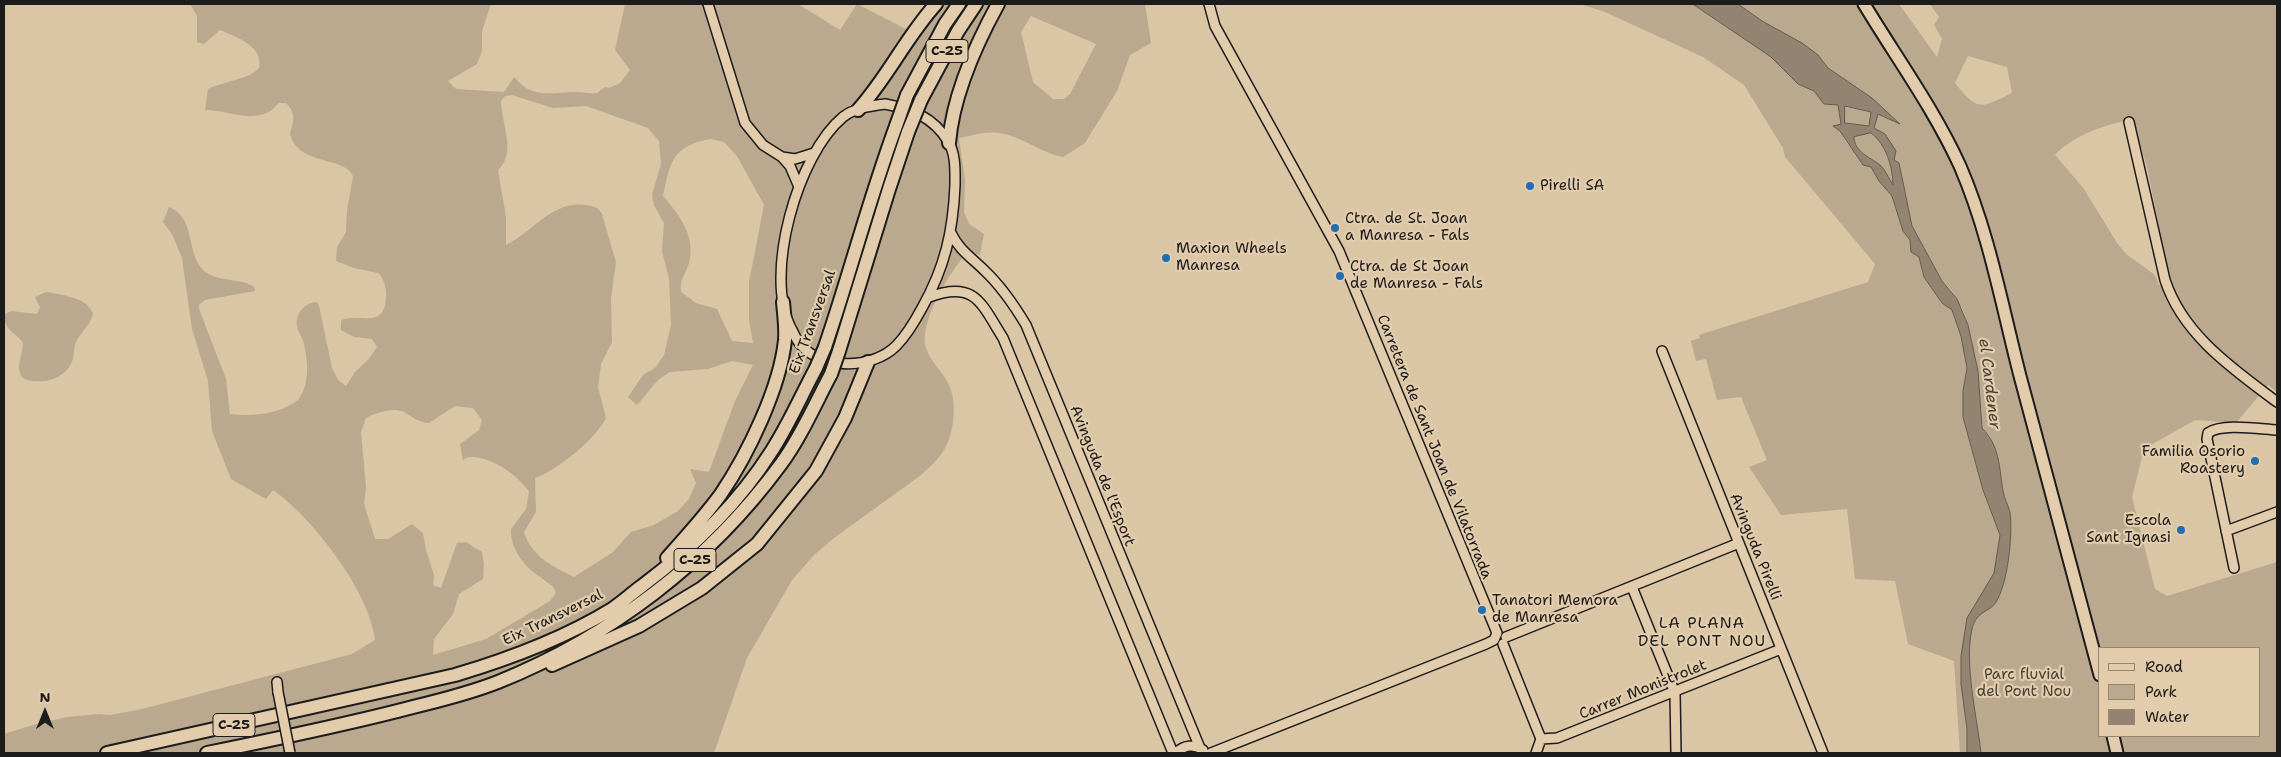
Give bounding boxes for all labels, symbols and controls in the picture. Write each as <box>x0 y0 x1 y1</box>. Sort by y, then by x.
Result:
road number: C-25 <box>926 40 968 62</box>
place label: Pirelli SA <box>1540 177 1604 195</box>
marker: Pirelli SA <box>1524 180 1536 192</box>
place label: Ctra. de St. Joan a Manresa - Fals <box>1345 210 1470 245</box>
marker: Ctra. de St. Joan a Manresa - Fals <box>1329 222 1341 234</box>
place label: Maxion Wheels Manresa <box>1176 240 1287 275</box>
marker: Maxion Wheels Manresa <box>1160 252 1172 264</box>
place label: Ctra. de St Joan de Manresa - Fals <box>1350 258 1483 293</box>
street label: Eix Transversal <box>786 268 840 376</box>
marker: Ctra. de St Joan de Manresa - Fals <box>1334 270 1346 282</box>
street label: Carretera de Sant Joan de Vilatorrada <box>1373 312 1495 582</box>
water label: el Cardener <box>1974 337 2004 431</box>
street label: Avinguda de l'Esport <box>1065 403 1139 549</box>
place label: Familia Osorio Roastery <box>2142 443 2245 478</box>
marker: Familia Osorio Roastery <box>2249 455 2261 467</box>
street label: Avinguda Pirelli <box>1725 491 1785 603</box>
place label: Escola Sant Ignasi <box>2086 512 2171 547</box>
marker: Escola Sant Ignasi <box>2175 524 2187 536</box>
road number: C-25 <box>674 548 716 572</box>
street label: Eix Transversal <box>500 586 606 650</box>
place label: Tanatori Memora de Manresa <box>1492 592 1618 627</box>
marker: Tanatori Memora de Manresa <box>1476 604 1488 616</box>
district label: LA PLANA DEL PONT NOU <box>1636 614 1768 652</box>
legend <box>2098 647 2261 737</box>
street label: Carrer Monistrolet <box>1577 656 1709 724</box>
text: Road <box>2145 657 2183 677</box>
park label: Parc fluvial del Pont Nou <box>1977 666 2071 701</box>
text: Park <box>2145 682 2177 702</box>
north arrow <box>20 687 70 737</box>
text: N <box>39 688 51 706</box>
text: Water <box>2145 707 2189 727</box>
road number: C-25 <box>213 714 255 736</box>

